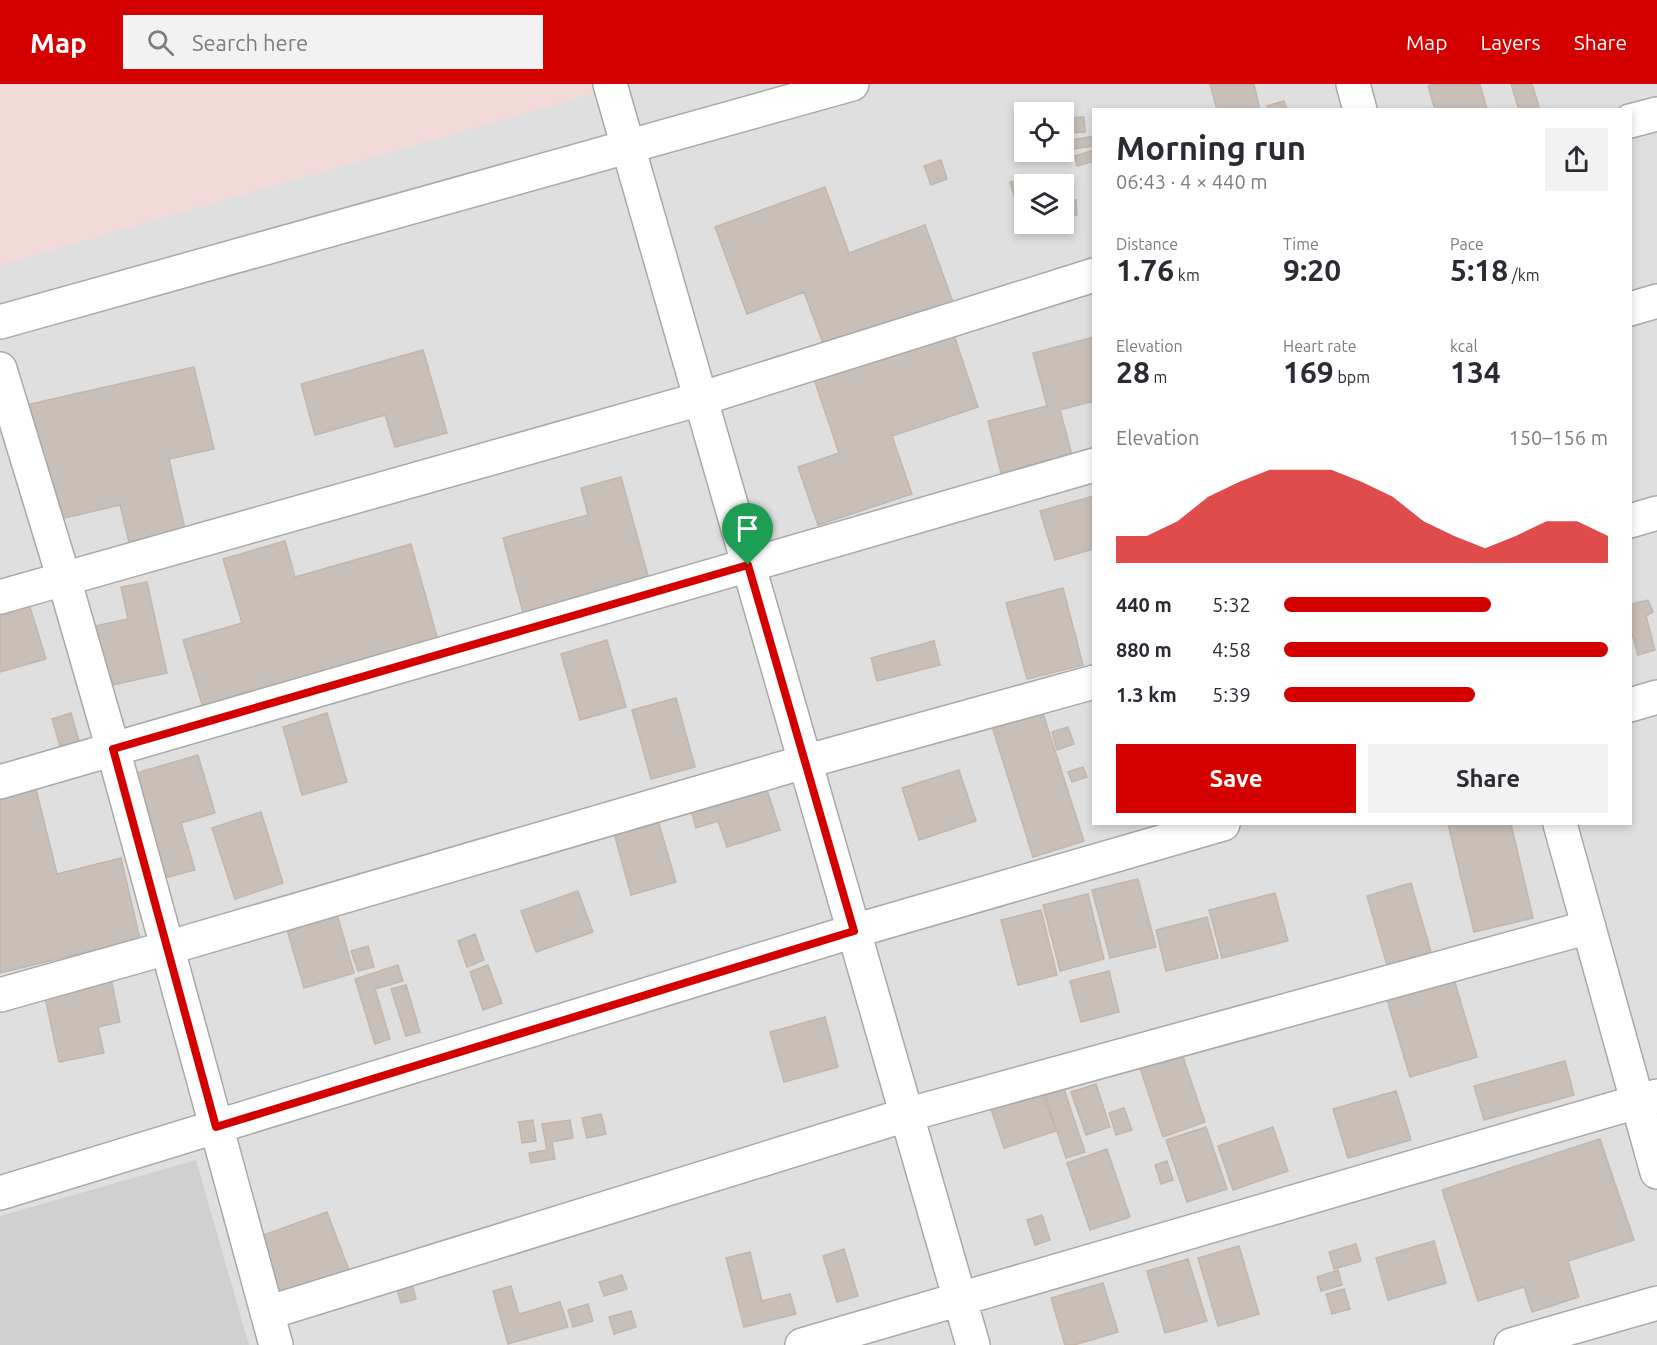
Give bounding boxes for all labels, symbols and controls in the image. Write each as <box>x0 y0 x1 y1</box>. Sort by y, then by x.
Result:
search box <box>123 15 543 69</box>
icon: search <box>144 26 177 59</box>
text: Map <box>30 27 87 58</box>
text: Search here <box>192 30 308 55</box>
text: Map <box>1406 30 1447 54</box>
text: Layers <box>1480 30 1541 54</box>
text: Share <box>1574 30 1627 54</box>
map controls <box>1014 102 1074 234</box>
button: locate <box>1014 102 1074 162</box>
button: share <box>1545 128 1608 191</box>
text: Morning run <box>1116 129 1306 166</box>
text: 06:43 · 4 × 440 m <box>1116 170 1268 193</box>
button: layers <box>1014 174 1074 234</box>
text: Distance <box>1116 235 1178 253</box>
text: Time <box>1283 235 1319 253</box>
text: Pace <box>1450 235 1484 253</box>
text: 1.76 <box>1116 253 1174 287</box>
text: 9:20 <box>1283 253 1341 287</box>
text: 5:18 <box>1450 253 1508 287</box>
text: km <box>1174 266 1200 284</box>
text: /km <box>1508 266 1540 284</box>
text: Elevation <box>1116 337 1183 355</box>
text: Heart rate <box>1283 337 1357 355</box>
text: kcal <box>1450 337 1478 355</box>
text: 28 <box>1116 355 1150 389</box>
text: 169 <box>1283 355 1334 389</box>
text: 134 <box>1450 355 1501 389</box>
text: m <box>1150 368 1167 386</box>
text: bpm <box>1334 368 1370 386</box>
text: Elevation <box>1116 426 1199 449</box>
text: 150–156 m <box>1509 426 1608 449</box>
pin <box>722 503 773 565</box>
icon: arrive <box>731 512 764 545</box>
text: 440 m <box>1116 593 1172 616</box>
text: 5:32 <box>1212 593 1251 616</box>
text: 880 m <box>1116 638 1172 661</box>
text: 4:58 <box>1212 638 1251 661</box>
text: 1.3 km <box>1116 683 1177 706</box>
text: 5:39 <box>1212 683 1251 706</box>
button: Save <box>1116 744 1356 813</box>
button: Share <box>1368 744 1608 813</box>

